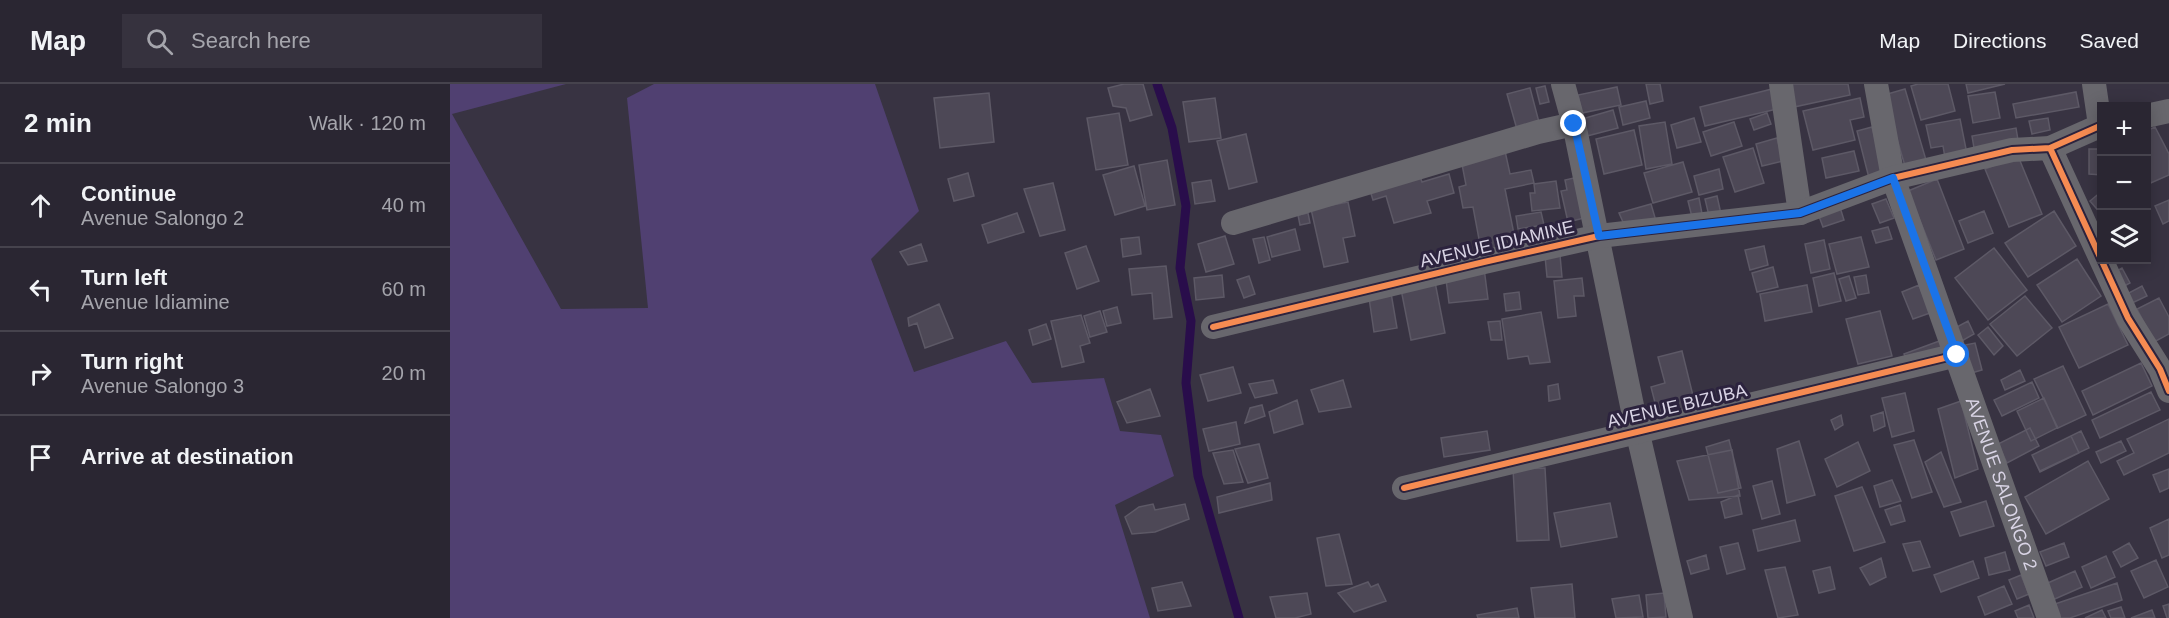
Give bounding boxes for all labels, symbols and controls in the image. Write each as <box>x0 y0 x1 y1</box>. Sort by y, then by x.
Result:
search box <box>122 14 542 68</box>
text: Map <box>30 25 86 56</box>
icon: search <box>143 25 176 58</box>
text: Search here <box>191 28 311 53</box>
text: Map <box>1879 29 1920 52</box>
text: Directions <box>1953 29 2046 52</box>
text: Saved <box>2079 29 2139 52</box>
map controls <box>2097 102 2151 264</box>
button: + <box>2097 102 2151 156</box>
text: 2 min <box>24 108 92 138</box>
route end <box>1560 110 1586 136</box>
text: Walk · 120 m <box>309 112 426 134</box>
button: − <box>2097 156 2151 210</box>
text: Continue <box>81 181 176 206</box>
icon: ahead <box>24 189 57 222</box>
text: 40 m <box>382 194 426 216</box>
text: Avenue Salongo 2 <box>81 207 244 229</box>
button: layers <box>2097 210 2151 264</box>
street label: AVENUE IDIAMINE <box>1418 217 1576 271</box>
text: Turn left <box>81 265 167 290</box>
icon: left <box>24 273 57 306</box>
text: 60 m <box>382 278 426 300</box>
text: Avenue Idiamine <box>81 291 230 313</box>
route start <box>1943 341 1969 367</box>
text: Turn right <box>81 349 183 374</box>
icon: right <box>24 357 57 390</box>
text: 20 m <box>382 362 426 384</box>
text: Avenue Salongo 3 <box>81 375 244 397</box>
street label: AVENUE BIZUBA <box>1605 380 1749 432</box>
street label: AVENUE SALONGO 2 <box>1962 395 2041 573</box>
icon: arrive <box>24 441 57 474</box>
text: Arrive at destination <box>81 444 294 469</box>

